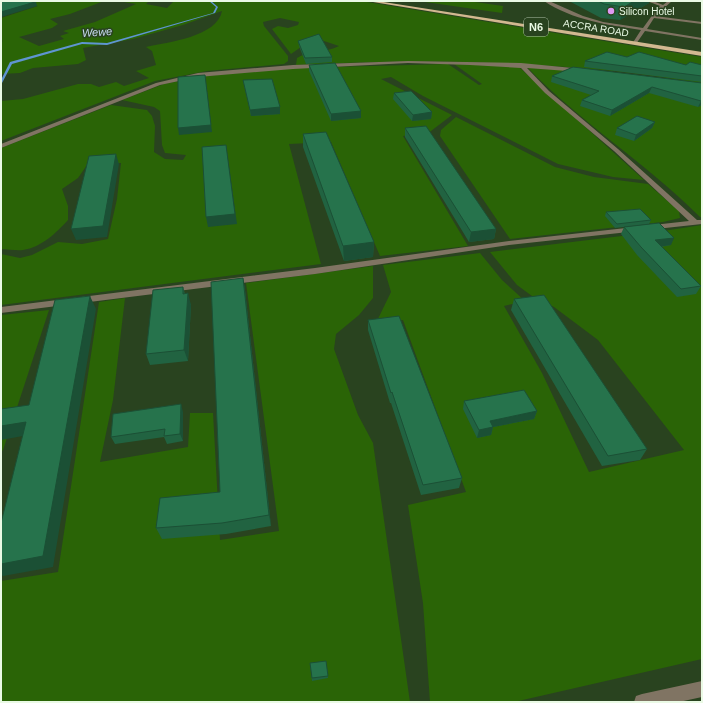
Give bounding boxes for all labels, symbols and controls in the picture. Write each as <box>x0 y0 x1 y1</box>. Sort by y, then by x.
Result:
marker: Silicon Hotel <box>606 6 616 16</box>
place label: Silicon Hotel <box>619 6 675 17</box>
street label: ACCRA ROAD <box>562 17 630 39</box>
road number: N6 <box>524 18 548 36</box>
water label: Wewe <box>81 25 113 39</box>

